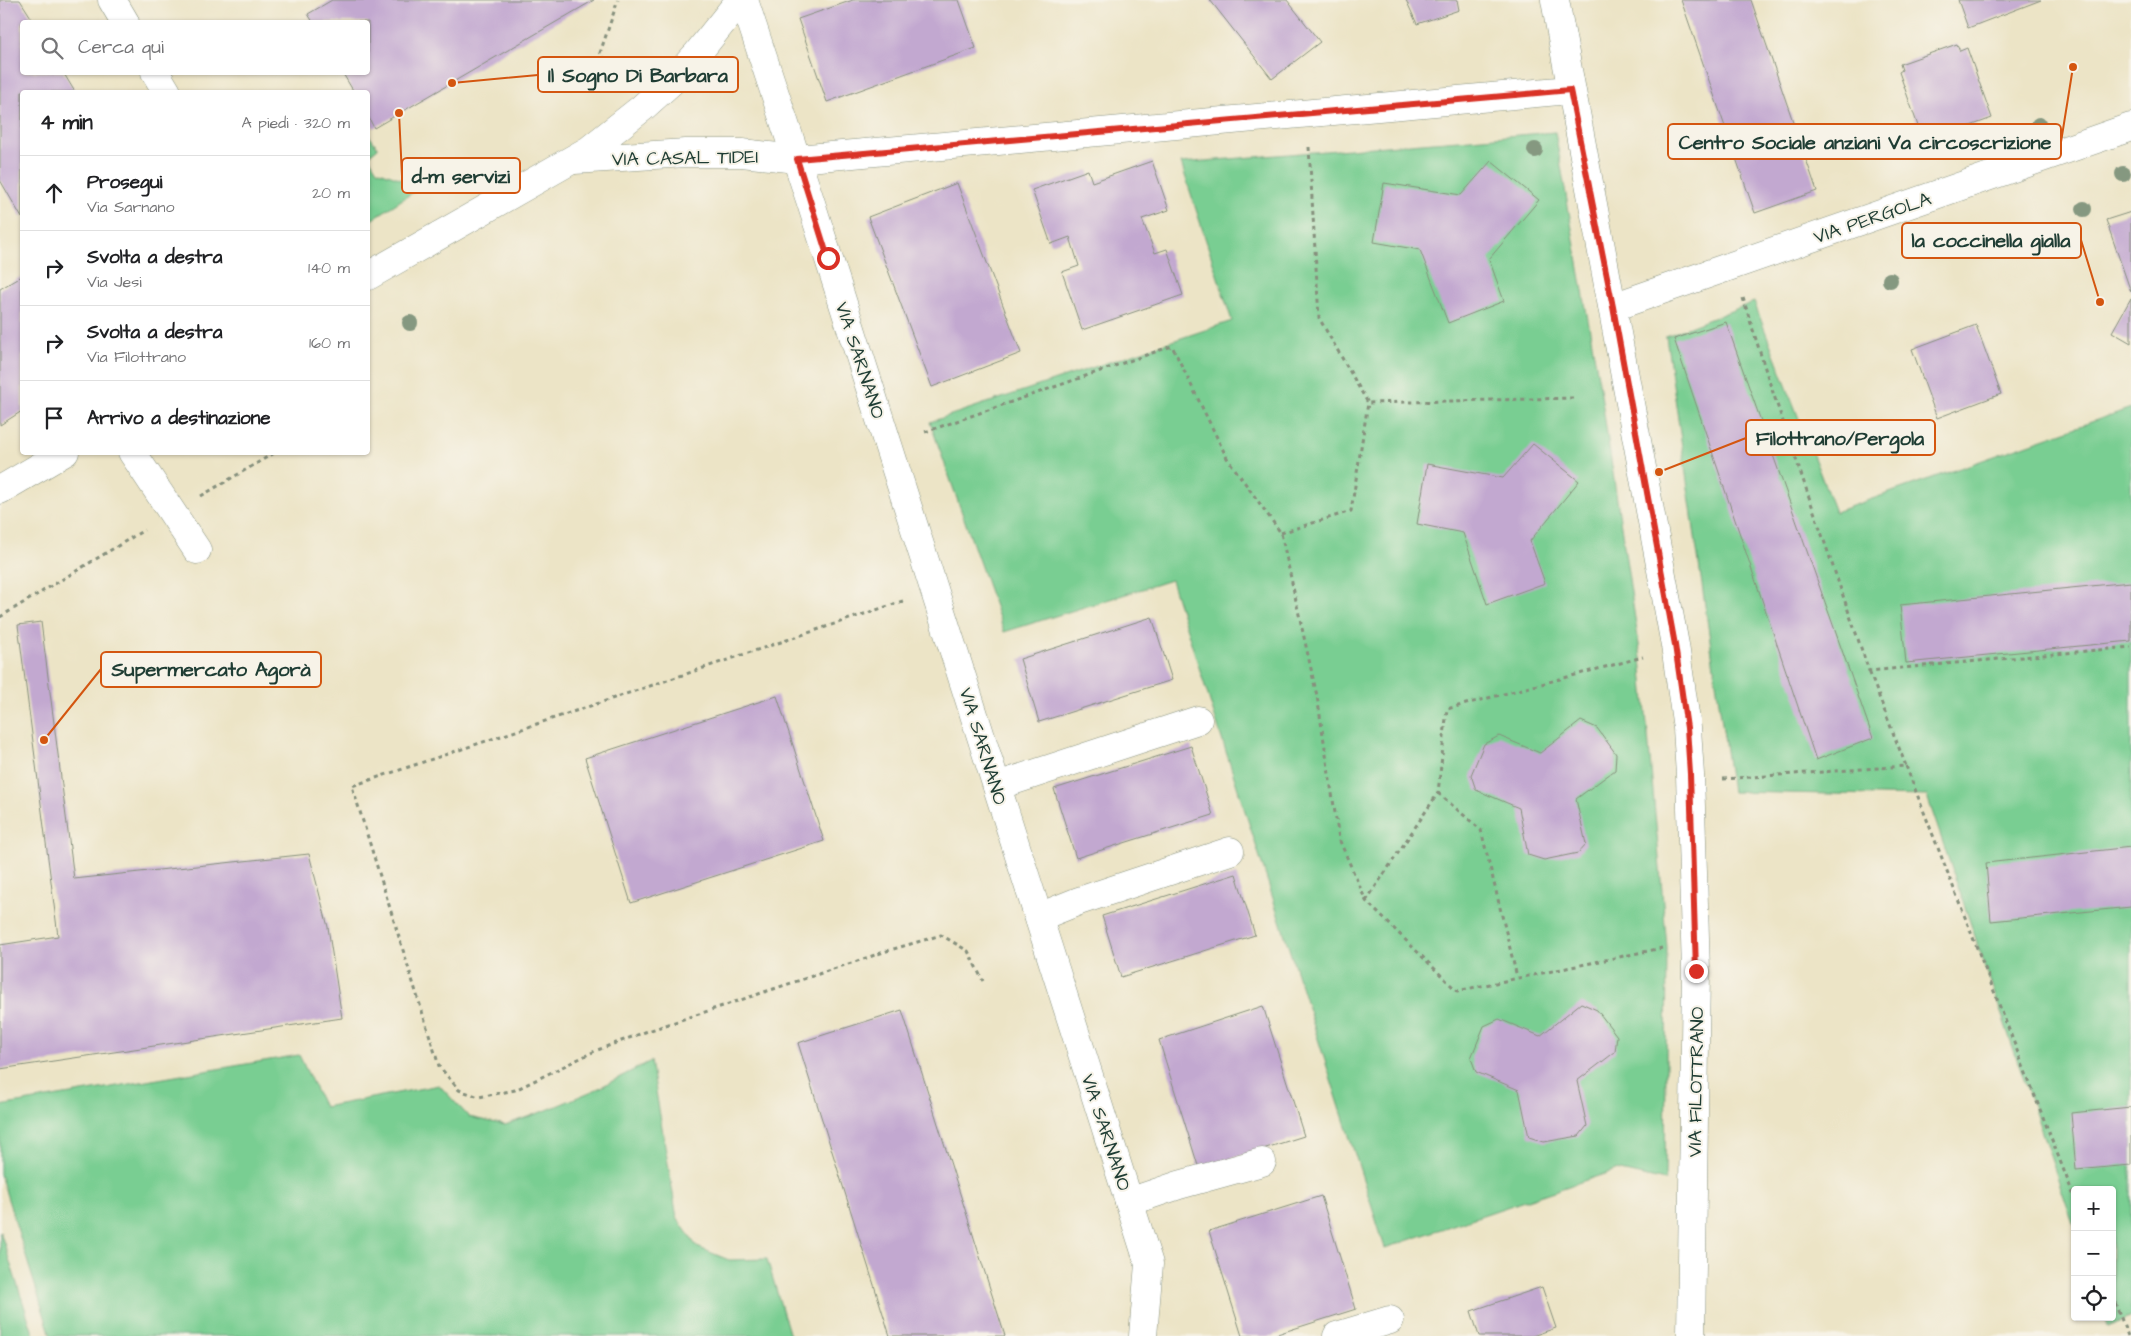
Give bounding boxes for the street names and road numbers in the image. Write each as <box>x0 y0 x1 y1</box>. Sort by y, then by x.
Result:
street label: VIA CASAL TIDEI <box>612 144 759 173</box>
street label: VIA PERGOLA <box>1810 186 1935 251</box>
street label: VIA SARNANO <box>828 299 891 423</box>
street label: VIA SARNANO <box>952 685 1013 809</box>
street label: VIA FILOTTRANO <box>1682 1006 1711 1158</box>
street label: VIA SARNANO <box>1074 1071 1137 1195</box>

